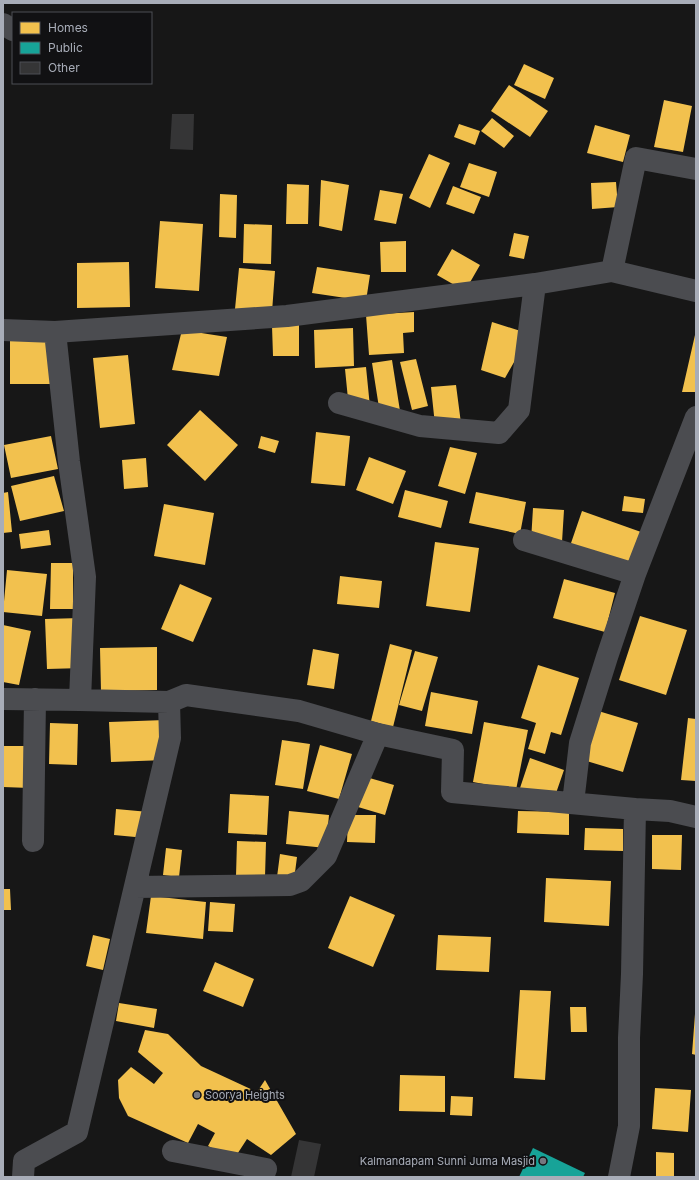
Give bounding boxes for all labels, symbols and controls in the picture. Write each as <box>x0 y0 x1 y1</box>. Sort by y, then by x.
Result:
legend <box>12 12 152 84</box>
text: Homes <box>48 20 88 35</box>
text: Public <box>48 40 83 55</box>
text: Other <box>48 60 80 75</box>
place label: Soorya Heights <box>205 1088 285 1102</box>
marker: Soorya Heights <box>192 1090 202 1100</box>
place label: Kalmandapam Sunni Juma Masjid <box>360 1154 535 1168</box>
marker: Kalmandapam Sunni Juma Masjid <box>538 1156 548 1166</box>

